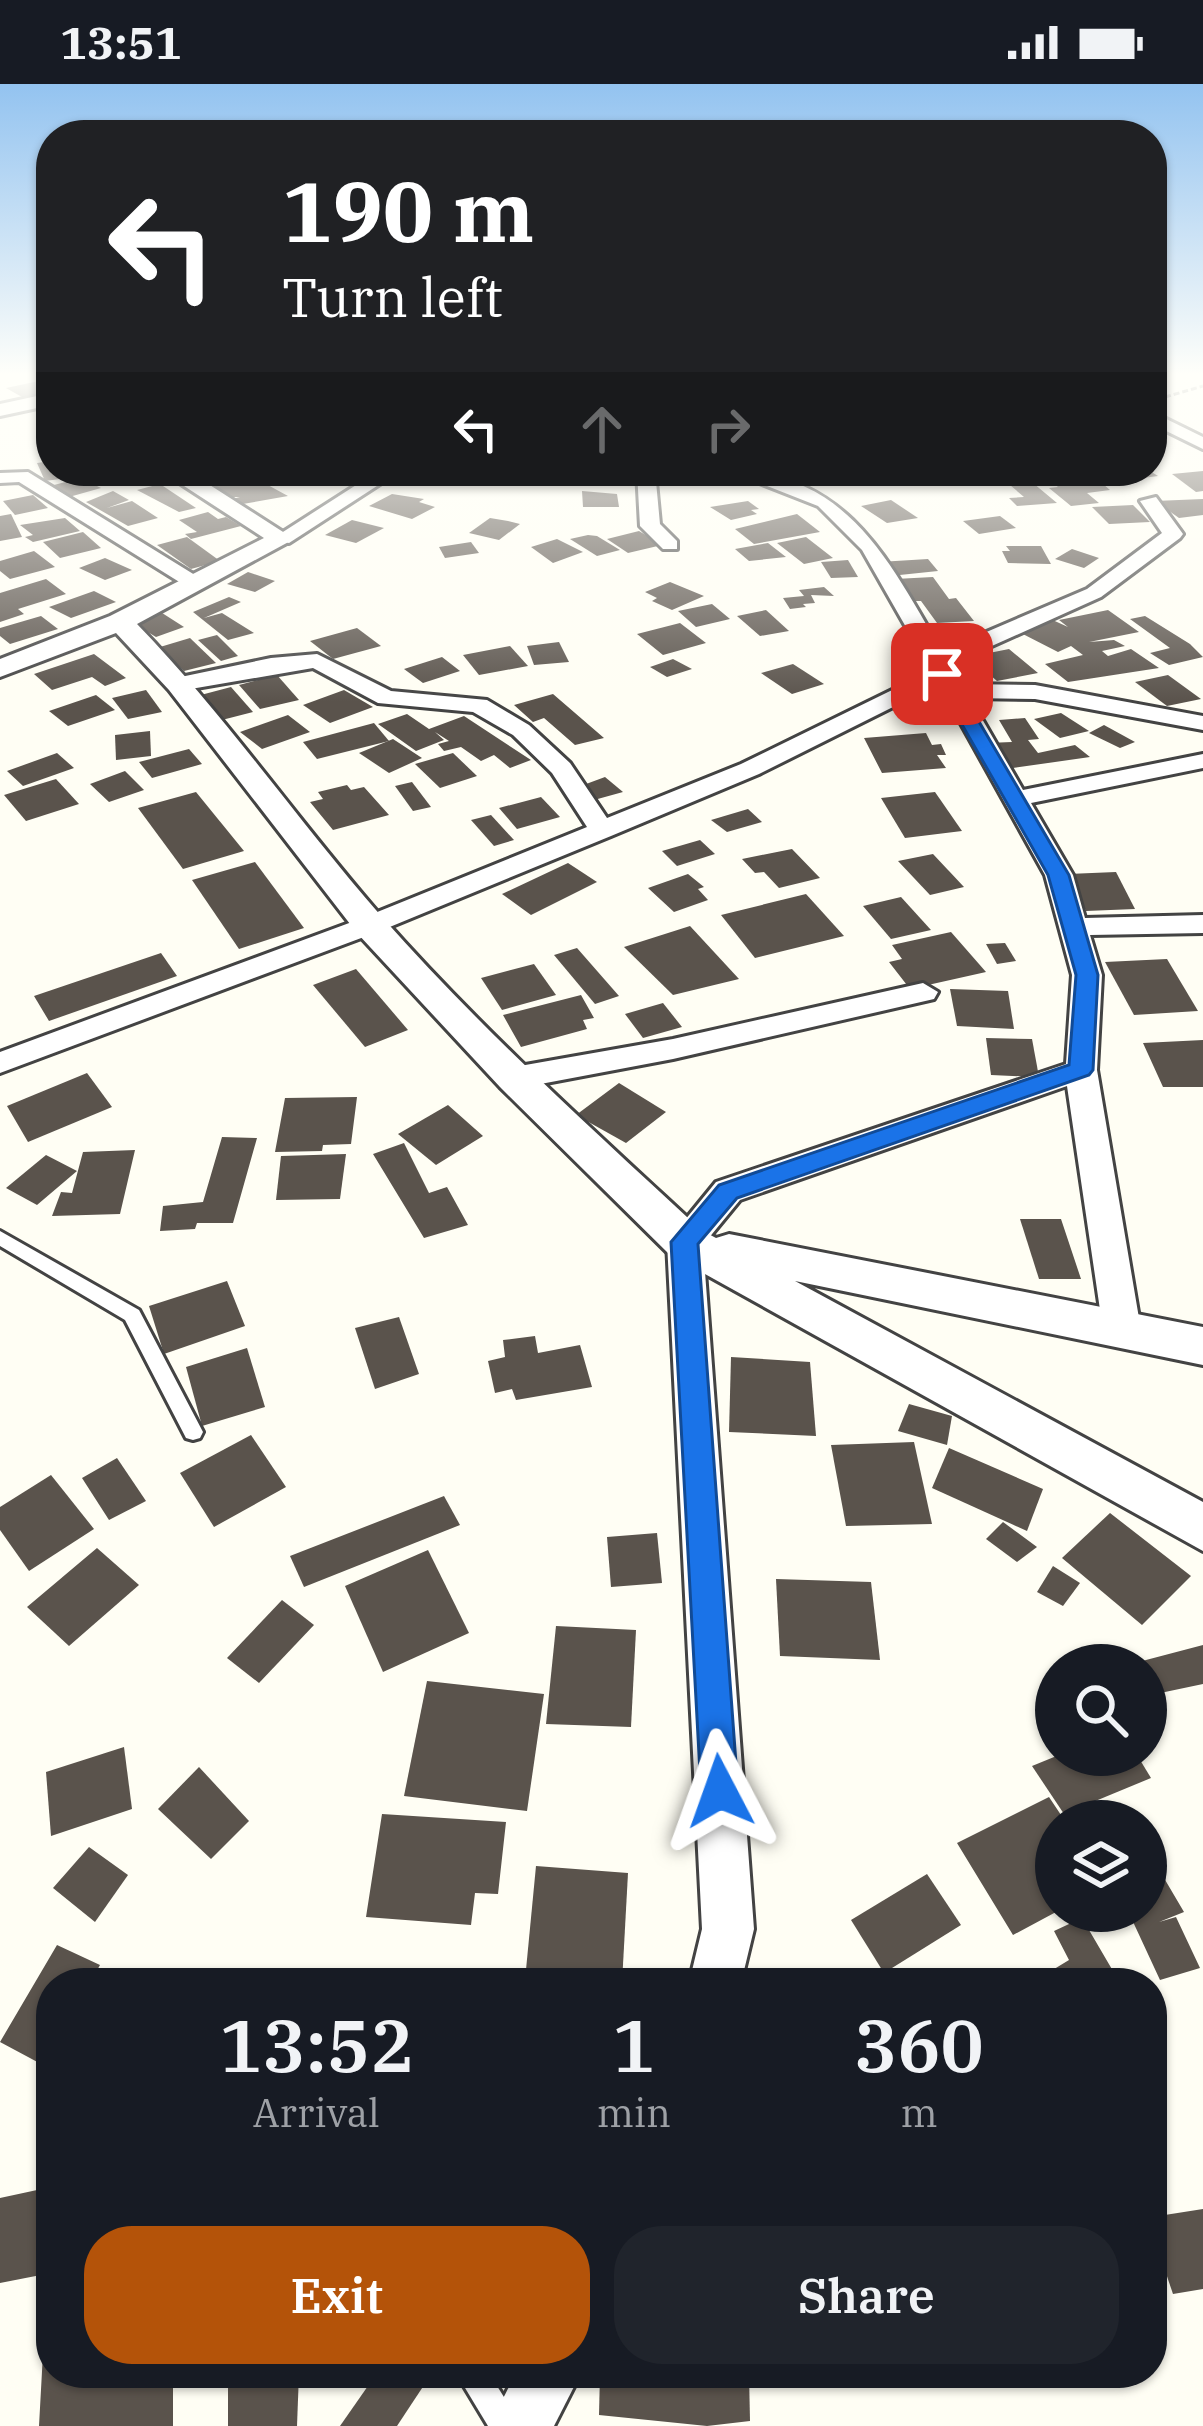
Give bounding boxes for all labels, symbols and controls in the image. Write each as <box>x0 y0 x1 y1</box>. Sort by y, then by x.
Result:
text: 13:51 <box>60 13 182 71</box>
text: 190 m <box>282 156 534 265</box>
icon: left <box>84 168 240 324</box>
text: Turn left <box>282 262 503 332</box>
icon: left <box>443 396 509 462</box>
icon: ahead <box>569 396 635 462</box>
icon: right <box>695 396 761 462</box>
pin <box>891 623 993 725</box>
icon: arrive <box>909 641 975 707</box>
map controls <box>1035 1644 1167 1932</box>
button: search <box>1035 1644 1167 1776</box>
position arrow <box>657 1728 783 1854</box>
button: layers <box>1035 1800 1167 1932</box>
text: 13:52 <box>219 1998 413 2092</box>
text: 1 <box>612 1998 655 2092</box>
text: 360 <box>854 1998 984 2092</box>
text: Arrival <box>253 2087 380 2138</box>
text: min <box>597 2087 671 2138</box>
text: m <box>900 2087 938 2138</box>
button: Exit <box>84 2226 590 2364</box>
button: Share <box>614 2226 1119 2364</box>

